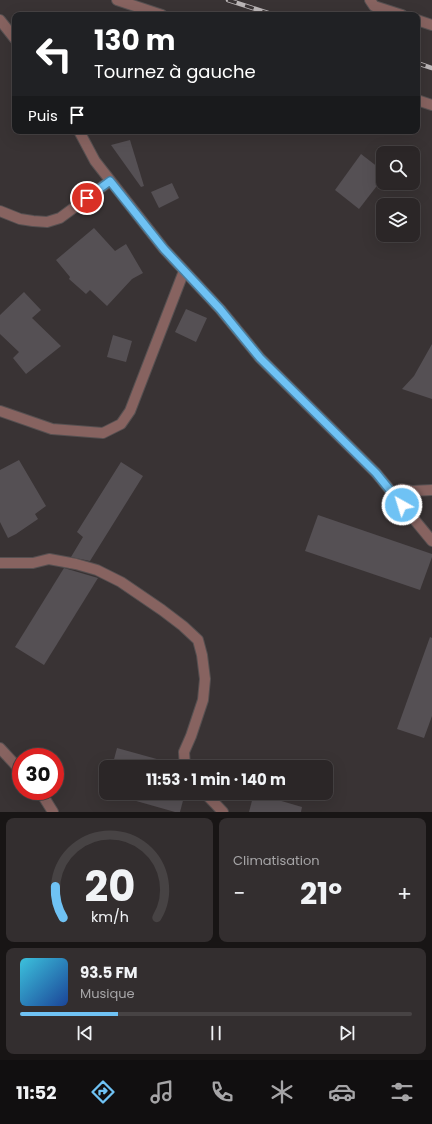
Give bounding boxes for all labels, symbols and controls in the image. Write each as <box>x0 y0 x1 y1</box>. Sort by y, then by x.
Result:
text: 130 m <box>94 21 175 60</box>
icon: left <box>28 28 80 80</box>
text: Tournez à gauche <box>94 59 256 84</box>
icon: arrive <box>66 104 88 126</box>
text: Puis <box>28 105 58 126</box>
map controls <box>376 146 420 242</box>
button: search <box>376 146 420 190</box>
pin <box>70 181 104 215</box>
icon: arrive <box>76 187 98 209</box>
button: layers <box>376 198 420 242</box>
position arrow <box>381 484 423 526</box>
speed limit sign: 30 <box>12 748 64 800</box>
text: 11:53 · 1 min · 140 m <box>146 769 286 790</box>
text: Climatisation <box>233 851 320 870</box>
text: 20 <box>84 857 135 916</box>
text: 21° <box>300 872 342 915</box>
text: − <box>233 878 245 909</box>
text: + <box>397 878 412 909</box>
text: km/h <box>90 907 129 927</box>
text: 93.5 FM <box>80 962 137 983</box>
text: Musique <box>80 984 135 1003</box>
icon: previous <box>74 1022 96 1044</box>
icon: pause <box>205 1022 227 1044</box>
icon: next <box>336 1022 358 1044</box>
icon: directions <box>89 1078 117 1106</box>
icon: music <box>148 1078 176 1106</box>
icon: phone <box>208 1078 236 1106</box>
icon: climate <box>268 1078 296 1106</box>
icon: car <box>328 1078 356 1106</box>
icon: filters <box>388 1078 416 1106</box>
text: 11:52 <box>16 1080 57 1105</box>

